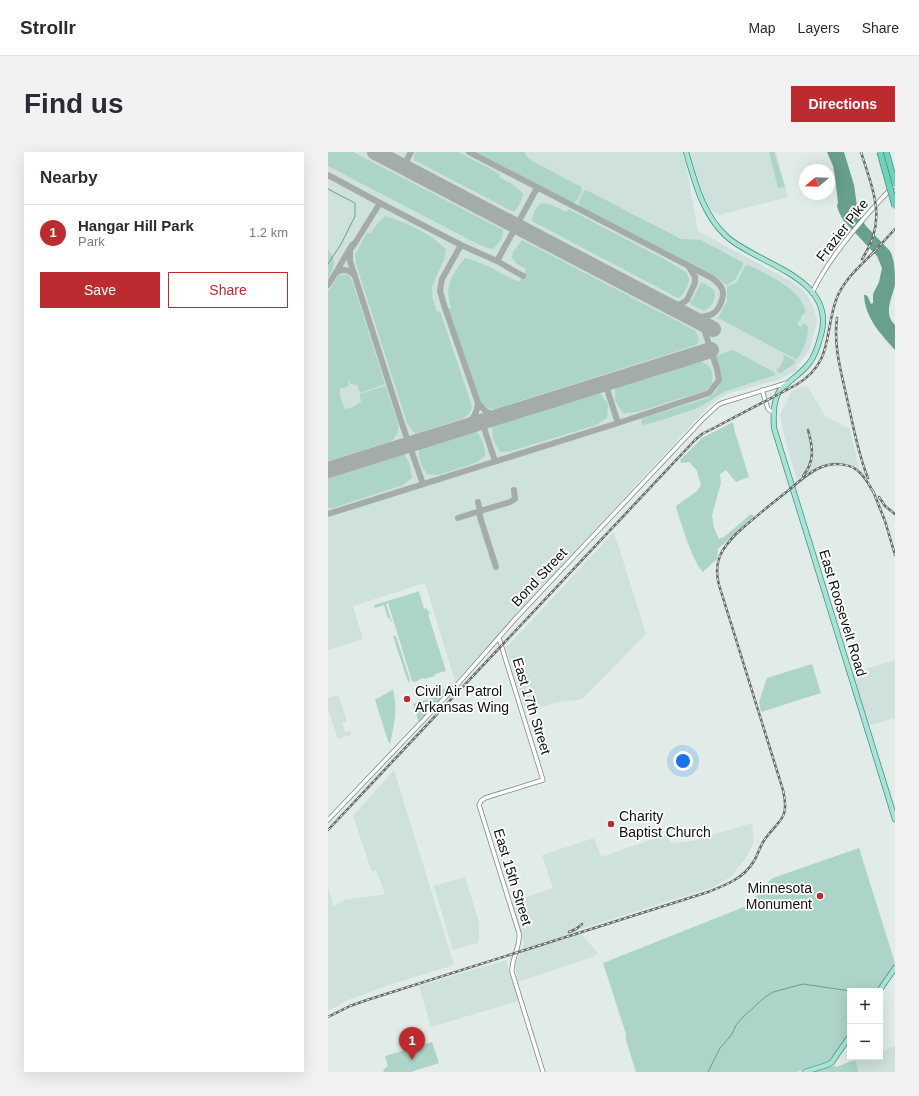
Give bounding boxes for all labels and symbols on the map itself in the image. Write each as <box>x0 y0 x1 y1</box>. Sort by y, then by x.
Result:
north arrow <box>799 164 835 200</box>
street label: Frazier Pike <box>813 195 871 264</box>
street label: Bond Street <box>508 544 570 609</box>
street label: East Roosevelt Road <box>816 548 870 678</box>
street label: East 17th Street <box>510 656 554 756</box>
place label: Civil Air Patrol Arkansas Wing <box>415 683 509 715</box>
marker: Civil Air Patrol Arkansas Wing <box>402 694 412 704</box>
your location <box>673 751 693 771</box>
place label: Charity Baptist Church <box>619 808 711 840</box>
marker: Charity Baptist Church <box>606 819 616 829</box>
street label: East 15th Street <box>491 827 535 927</box>
place label: Minnesota Monument <box>746 880 812 912</box>
marker: Minnesota Monument <box>815 891 825 901</box>
pin: 1 <box>399 1027 425 1060</box>

